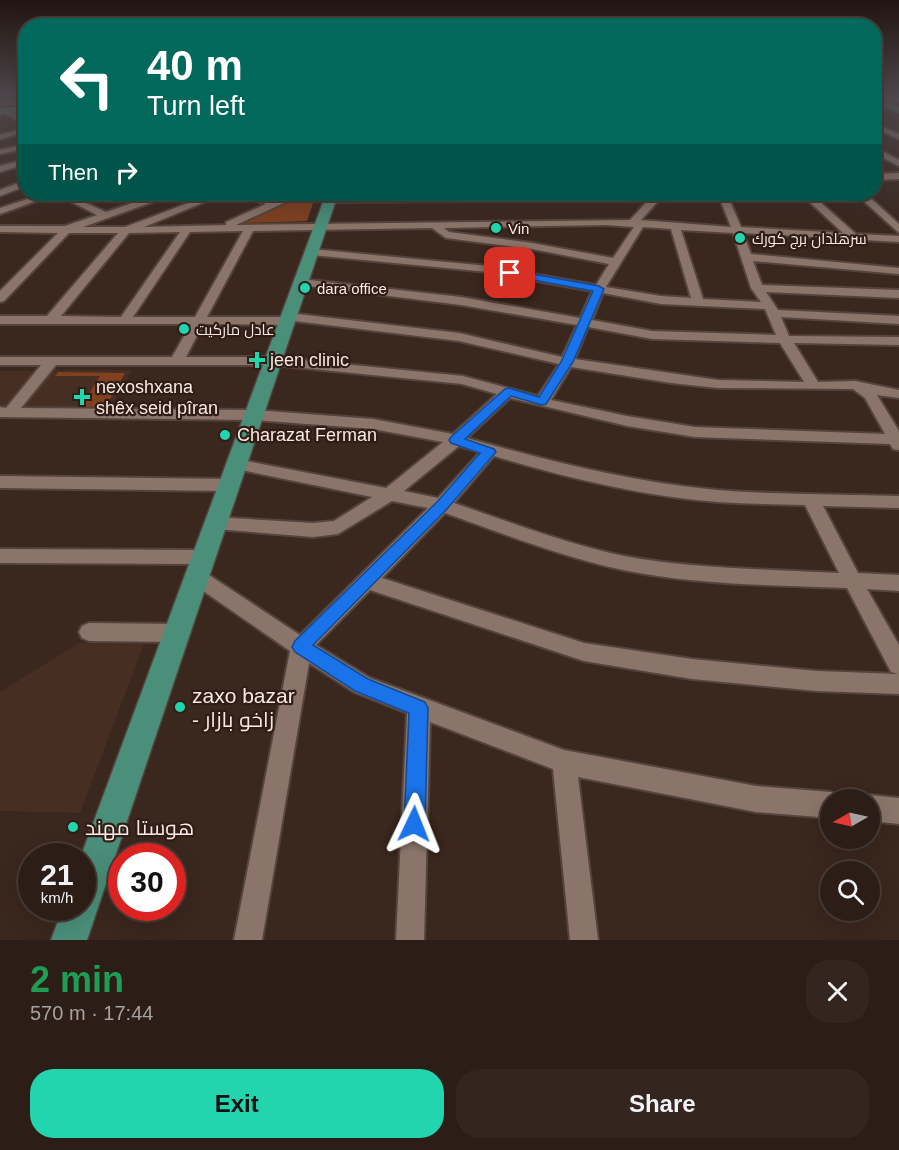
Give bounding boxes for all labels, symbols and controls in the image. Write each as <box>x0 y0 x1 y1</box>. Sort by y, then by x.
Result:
icon: left <box>48 42 126 120</box>
text: 40 m <box>147 42 243 89</box>
text: Turn left <box>147 91 245 121</box>
icon: right <box>110 156 143 189</box>
text: Then <box>48 160 98 185</box>
place label: Vin <box>508 220 529 237</box>
marker: Vin <box>489 221 503 235</box>
place label: سرهلدان برج كورك <box>752 230 867 250</box>
marker: سرهلدان برج كورك <box>733 231 747 245</box>
pin <box>484 247 535 298</box>
icon: arrive <box>493 256 526 289</box>
place label: dara office <box>317 280 387 297</box>
marker: dara office <box>298 281 312 295</box>
place label: عادل ماركيت <box>196 321 275 339</box>
marker: عادل ماركيت <box>177 322 191 336</box>
place label: jeen clinic <box>269 350 349 370</box>
marker: jeen clinic <box>248 351 266 369</box>
place label: nexoshxana shêx seid pîran <box>96 377 218 418</box>
marker: nexoshxana shêx seid pîran <box>73 388 91 406</box>
place label: Charazat Ferman <box>237 425 377 445</box>
marker: Charazat Ferman <box>218 428 232 442</box>
place label: zaxo bazar - زاخو بازار <box>192 684 295 732</box>
marker: zaxo bazar - زاخو بازار <box>173 700 187 714</box>
north arrow <box>820 789 880 849</box>
map controls <box>820 789 880 921</box>
position arrow <box>382 792 446 856</box>
place label: هوستا مهند <box>85 816 194 841</box>
marker: هوستا مهند <box>66 820 80 834</box>
speed limit sign: 30 <box>108 843 186 921</box>
text: 21 <box>40 858 74 891</box>
button: search <box>820 861 880 921</box>
text: km/h <box>41 889 73 906</box>
text: 2 min <box>30 959 124 1000</box>
button: close <box>806 960 869 1023</box>
text: 570 m · 17:44 <box>30 1002 153 1024</box>
button: Exit <box>30 1069 444 1138</box>
button: Share <box>456 1069 869 1138</box>

